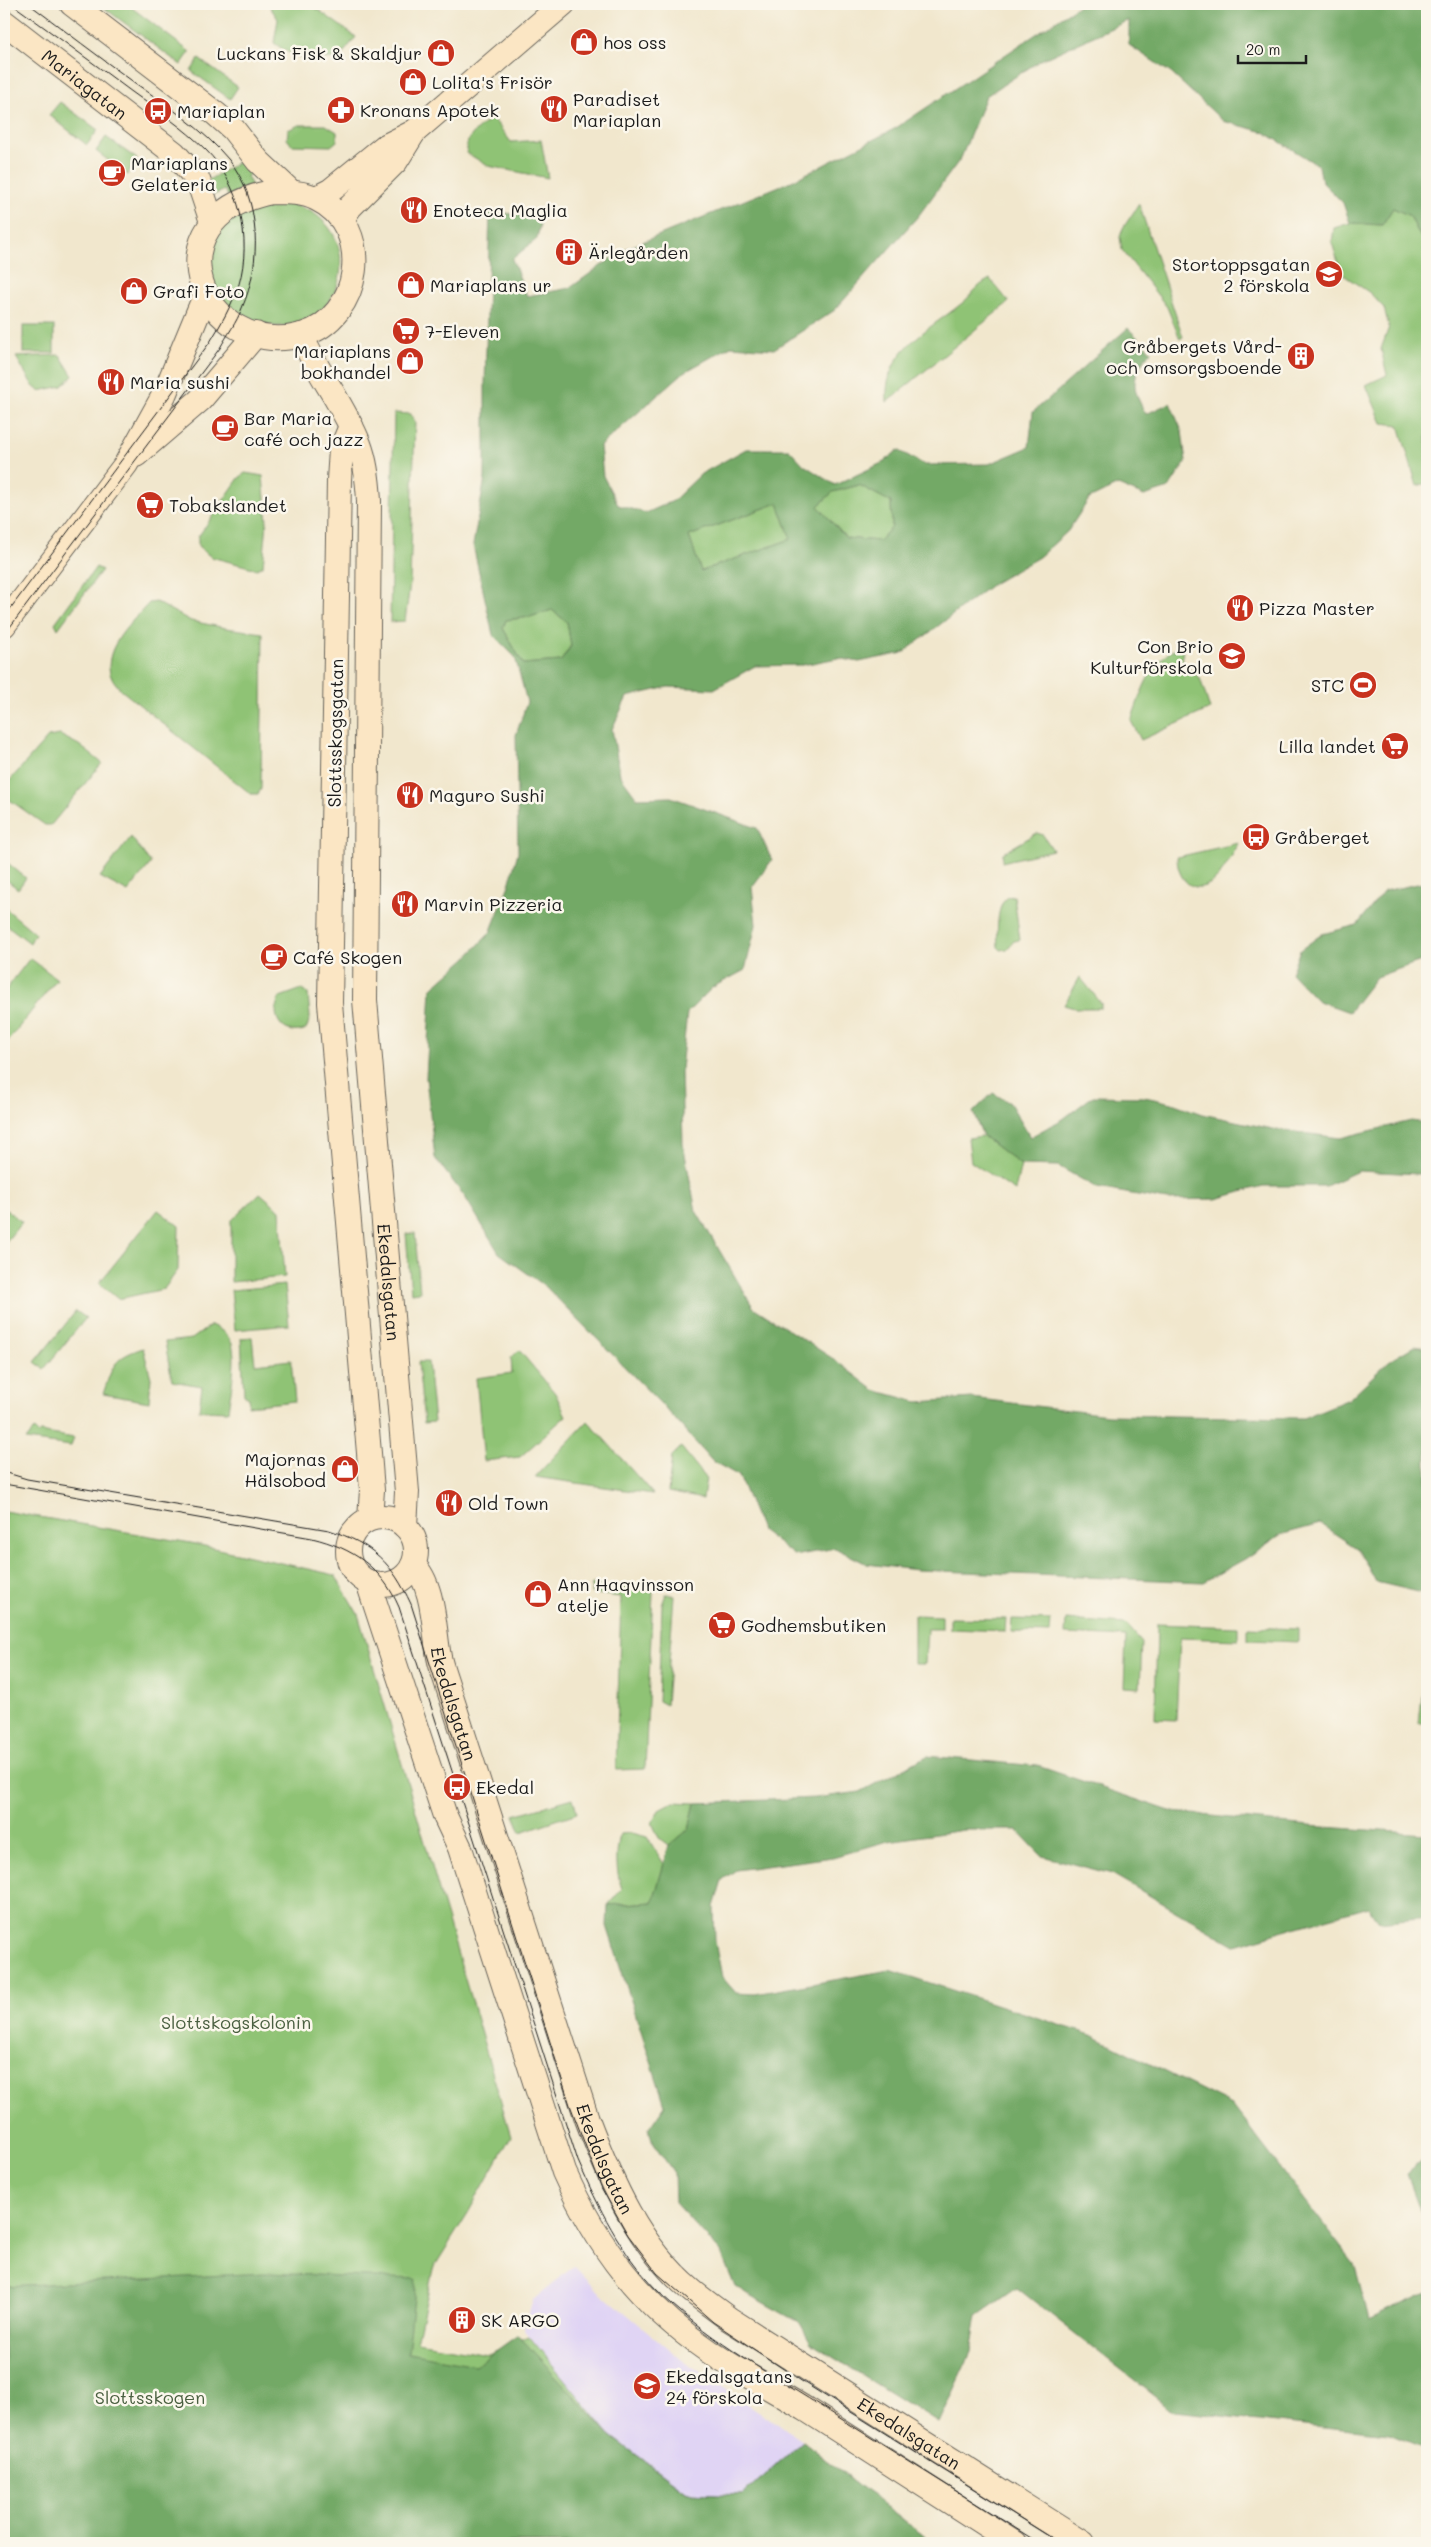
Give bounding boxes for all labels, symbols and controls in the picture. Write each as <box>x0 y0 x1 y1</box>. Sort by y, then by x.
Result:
shop icon: hos oss <box>569 27 599 57</box>
place label: hos oss <box>603 30 667 54</box>
scale bar <box>1238 32 1306 64</box>
shop icon: Luckans Fisk & Skaldjur <box>426 38 456 68</box>
text: 20 m <box>1246 39 1280 59</box>
place label: Luckans Fisk & Skaldjur <box>217 41 422 65</box>
street label: Mariagatan <box>37 44 133 125</box>
shop icon: Lolita's Frisör <box>398 67 428 97</box>
place label: Lolita's Frisör <box>432 70 553 94</box>
place label: Paradiset Mariaplan <box>573 87 661 132</box>
restaurant icon: Paradiset Mariaplan <box>539 94 569 124</box>
pharmacy icon: Kronans Apotek <box>326 95 356 125</box>
bus stop icon: Mariaplan <box>143 96 173 126</box>
place label: Kronans Apotek <box>360 98 499 122</box>
place label: Mariaplan <box>177 99 265 123</box>
place label: Mariaplans Gelateria <box>131 151 228 196</box>
cafe icon: Mariaplans Gelateria <box>97 158 127 188</box>
restaurant icon: Enoteca Maglia <box>399 195 429 225</box>
place label: Enoteca Maglia <box>433 198 568 222</box>
building icon: Ärlegården <box>554 237 584 267</box>
place label: Ärlegården <box>588 240 688 264</box>
place label: Stortoppsgatan 2 förskola <box>1172 252 1310 297</box>
school or university icon: Stortoppsgatan 2 förskola <box>1314 259 1344 289</box>
shop icon: Mariaplans ur <box>396 270 426 300</box>
place label: Mariaplans ur <box>430 273 552 297</box>
shop icon: Grafi Foto <box>119 276 149 306</box>
place label: Grafi Foto <box>153 279 245 303</box>
supermarket icon: 7-Eleven <box>391 316 421 346</box>
place label: 7-Eleven <box>425 319 499 343</box>
place label: Gråbergets Vård- och omsorgsboende <box>1106 334 1282 379</box>
place label: Mariaplans bokhandel <box>294 339 391 384</box>
building icon: Gråbergets Vård- och omsorgsboende <box>1286 341 1316 371</box>
shop icon: Mariaplans bokhandel <box>395 346 425 376</box>
restaurant icon: Maria sushi <box>96 367 126 397</box>
place label: Maria sushi <box>130 370 230 394</box>
place label: Bar Maria café och jazz <box>244 406 363 451</box>
cafe icon: Bar Maria café och jazz <box>210 413 240 443</box>
supermarket icon: Tobakslandet <box>135 490 165 520</box>
place label: Tobakslandet <box>169 493 287 517</box>
restaurant icon: Pizza Master <box>1225 593 1255 623</box>
place label: Pizza Master <box>1259 596 1375 620</box>
place label: Con Brio Kulturförskola <box>1090 634 1213 679</box>
school or university icon: Con Brio Kulturförskola <box>1217 641 1247 671</box>
street label: Slottsskogsgatan <box>322 658 348 808</box>
sports icon: STC <box>1348 670 1378 700</box>
place label: STC <box>1311 673 1344 697</box>
supermarket icon: Lilla landet <box>1380 731 1410 761</box>
place label: Lilla landet <box>1279 734 1376 758</box>
restaurant icon: Maguro Sushi <box>395 780 425 810</box>
place label: Maguro Sushi <box>429 783 545 807</box>
bus stop icon: Gråberget <box>1241 822 1271 852</box>
place label: Gråberget <box>1275 825 1370 849</box>
restaurant icon: Marvin Pizzeria <box>390 889 420 919</box>
place label: Marvin Pizzeria <box>424 892 563 916</box>
cafe icon: Café Skogen <box>259 942 289 972</box>
place label: Café Skogen <box>293 945 402 969</box>
street label: Ekedalsgatan <box>372 1223 406 1342</box>
place label: Majornas Hälsobod <box>244 1447 326 1492</box>
shop icon: Majornas Hälsobod <box>330 1454 360 1484</box>
restaurant icon: Old Town <box>434 1488 464 1518</box>
place label: Old Town <box>468 1491 549 1515</box>
place label: Ann Haqvinsson atelje <box>557 1572 694 1617</box>
shop icon: Ann Haqvinsson atelje <box>523 1579 553 1609</box>
supermarket icon: Godhemsbutiken <box>707 1610 737 1640</box>
place label: Godhemsbutiken <box>741 1613 886 1637</box>
street label: Ekedalsgatan <box>426 1645 483 1763</box>
bus stop icon: Ekedal <box>442 1772 472 1802</box>
place label: Ekedal <box>476 1775 534 1799</box>
park label: Slottskogskolonin <box>161 2010 311 2034</box>
street label: Ekedalsgatan <box>571 2101 639 2218</box>
building icon: SK ARGO <box>447 2305 477 2335</box>
place label: SK ARGO <box>481 2308 559 2332</box>
place label: Ekedalsgatans 24 förskola <box>666 2364 792 2409</box>
school or university icon: Ekedalsgatans 24 förskola <box>632 2371 662 2401</box>
park label: Slottsskogen <box>95 2385 205 2409</box>
street label: Ekedalsgatan <box>853 2391 965 2475</box>

